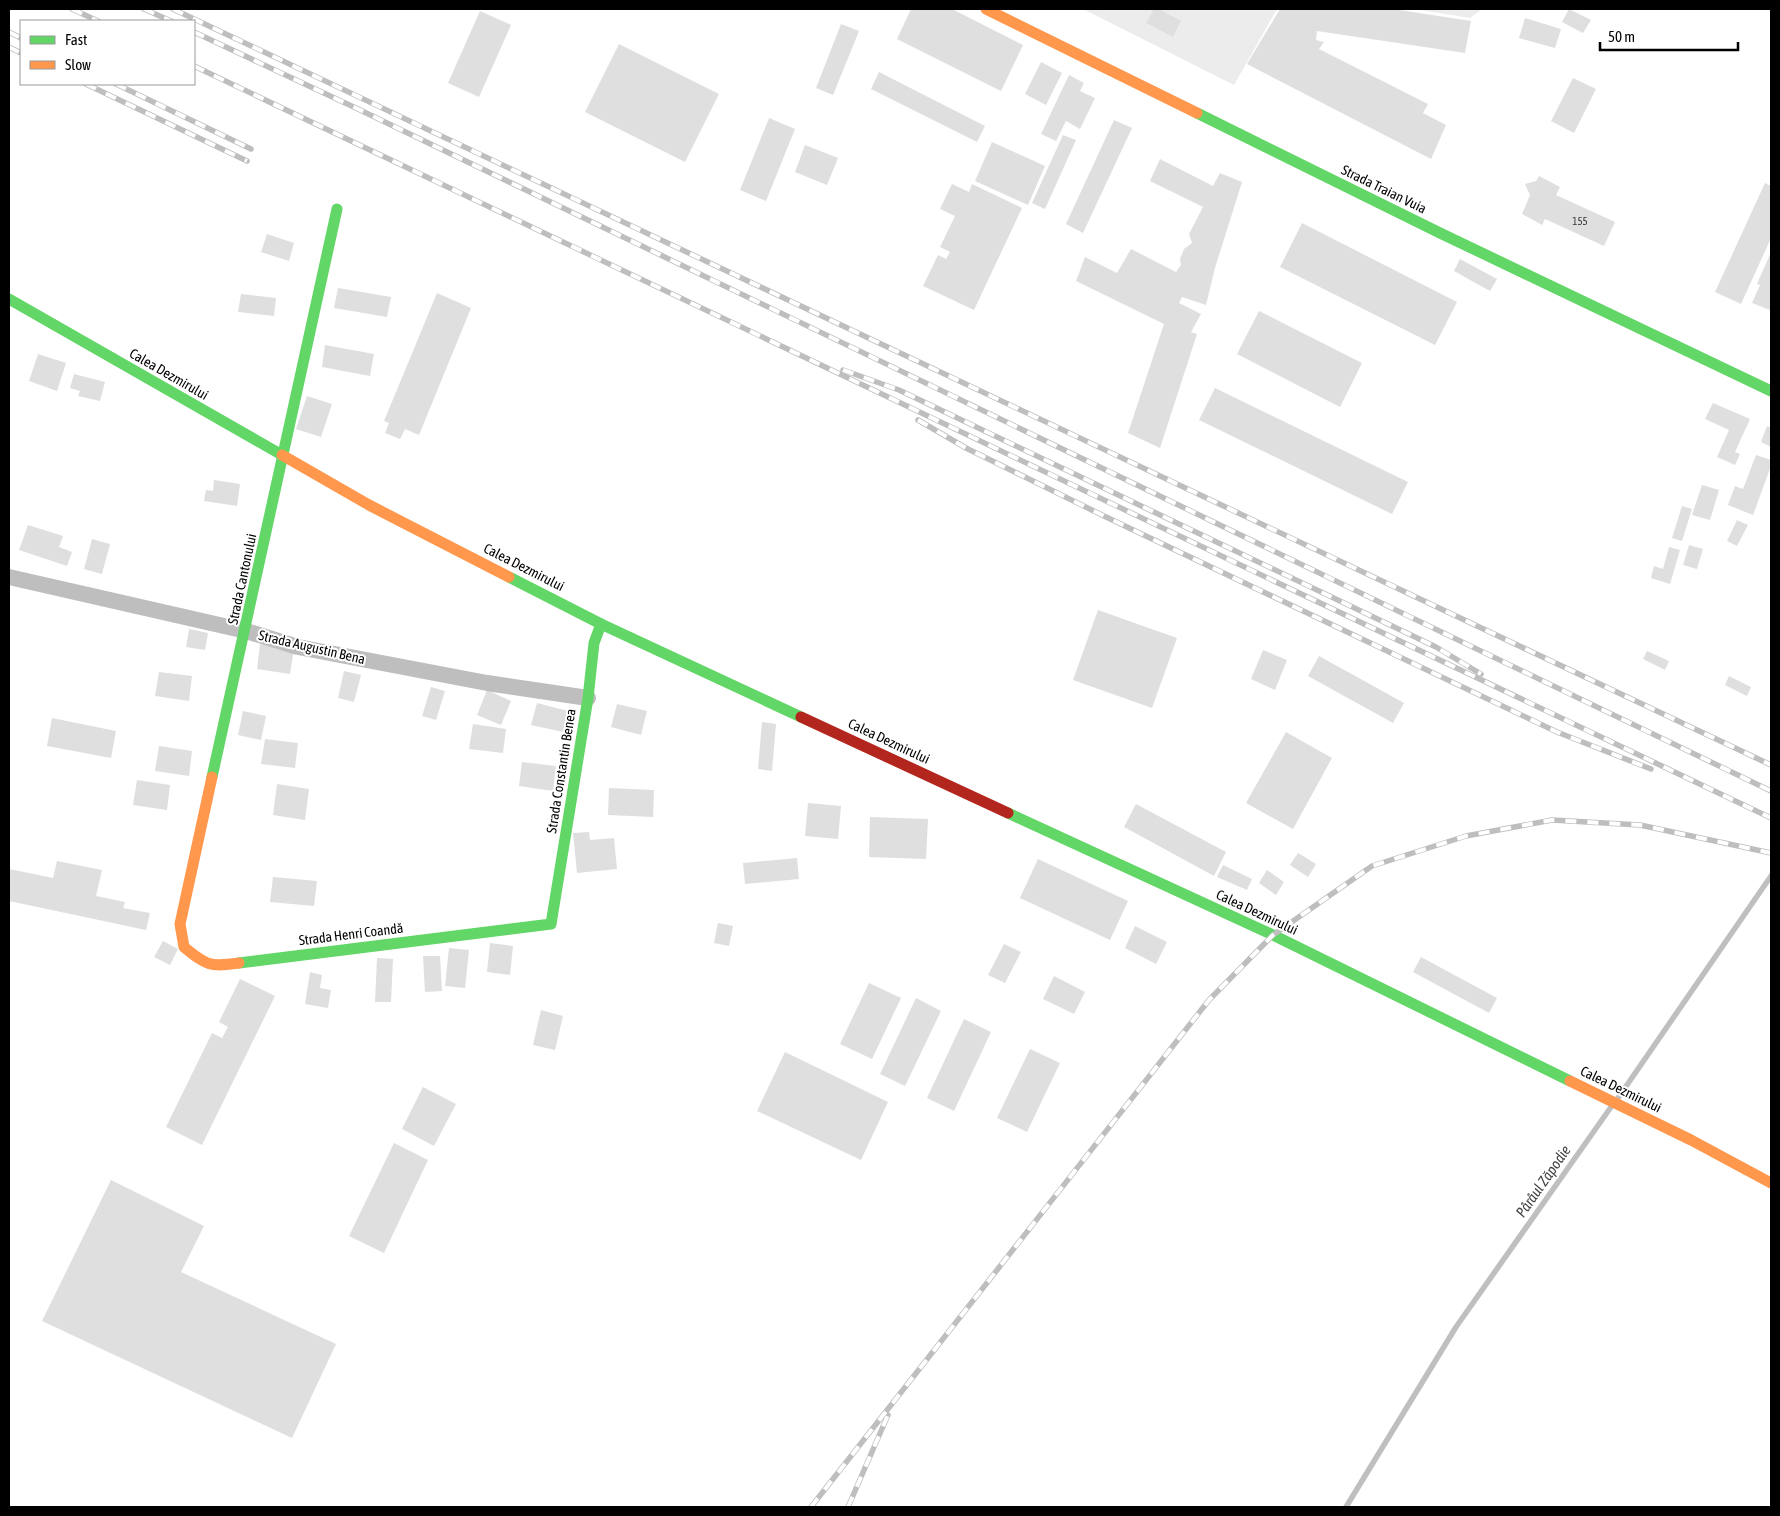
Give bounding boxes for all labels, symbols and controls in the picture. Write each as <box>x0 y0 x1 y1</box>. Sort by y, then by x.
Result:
legend <box>20 20 195 85</box>
scale bar <box>1600 20 1738 52</box>
text: 50 m <box>1608 28 1635 45</box>
text: Fast <box>65 31 87 48</box>
text: Slow <box>65 56 91 73</box>
street label: Strada Traian Vuia <box>1339 162 1429 216</box>
house number: 155 <box>1572 215 1588 227</box>
street label: Calea Dezmirului <box>127 345 211 403</box>
street label: Strada Cantonului <box>225 532 259 626</box>
street label: Calea Dezmirului <box>481 540 567 594</box>
street label: Strada Augustin Bena <box>257 627 367 667</box>
street label: Strada Constantin Benea <box>543 708 579 834</box>
street label: Calea Dezmirului <box>846 715 932 767</box>
street label: Calea Dezmirului <box>1214 886 1300 938</box>
street label: Strada Henri Coandă <box>298 920 404 948</box>
street label: Calea Dezmirului <box>1578 1062 1664 1116</box>
water label: Pârâul Zăpodie <box>1512 1142 1574 1220</box>

